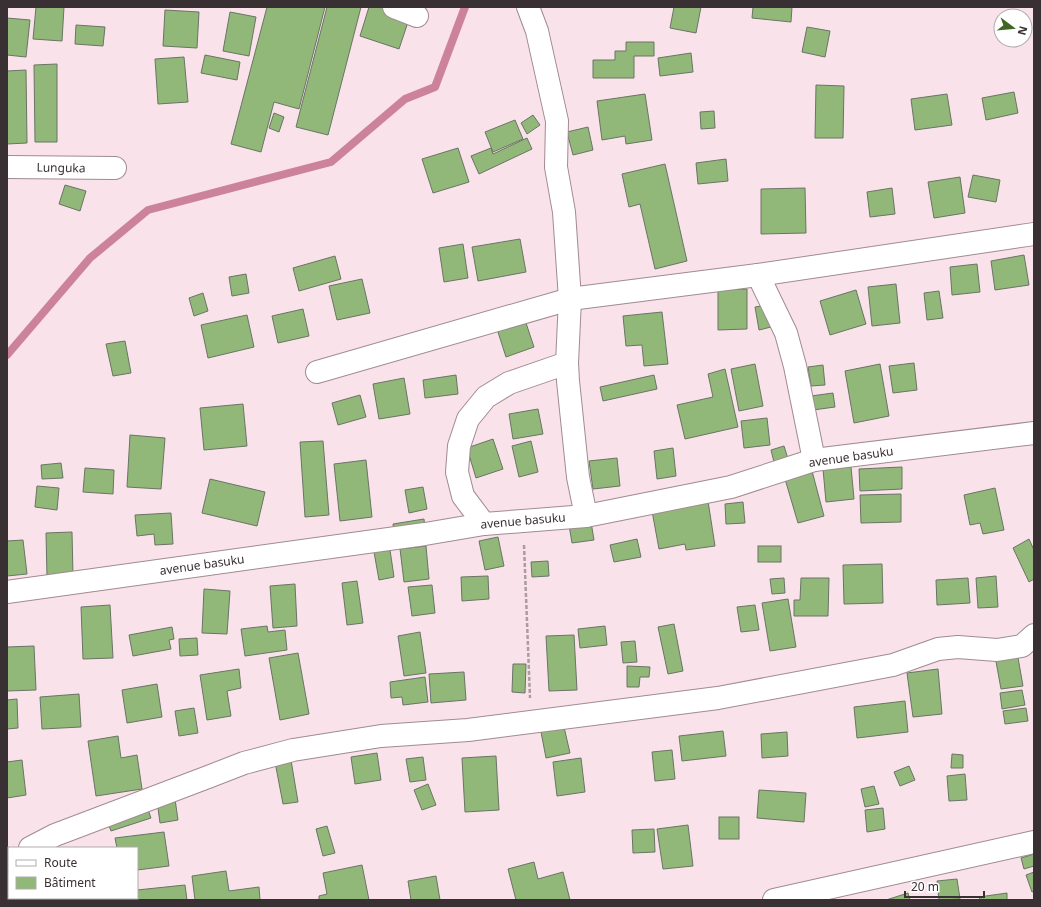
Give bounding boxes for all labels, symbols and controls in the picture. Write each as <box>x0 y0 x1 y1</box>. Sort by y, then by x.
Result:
north arrow <box>993 8 1033 48</box>
text: N <box>1015 25 1032 37</box>
street label: Lunguka <box>36 159 86 176</box>
street label: avenue basuku <box>807 442 894 471</box>
street label: avenue basuku <box>480 508 566 533</box>
street label: avenue basuku <box>158 550 245 579</box>
legend <box>8 847 138 899</box>
text: Route <box>44 854 77 871</box>
scale bar <box>905 873 984 899</box>
text: Bâtiment <box>44 874 96 891</box>
text: 20 m <box>911 878 939 895</box>

